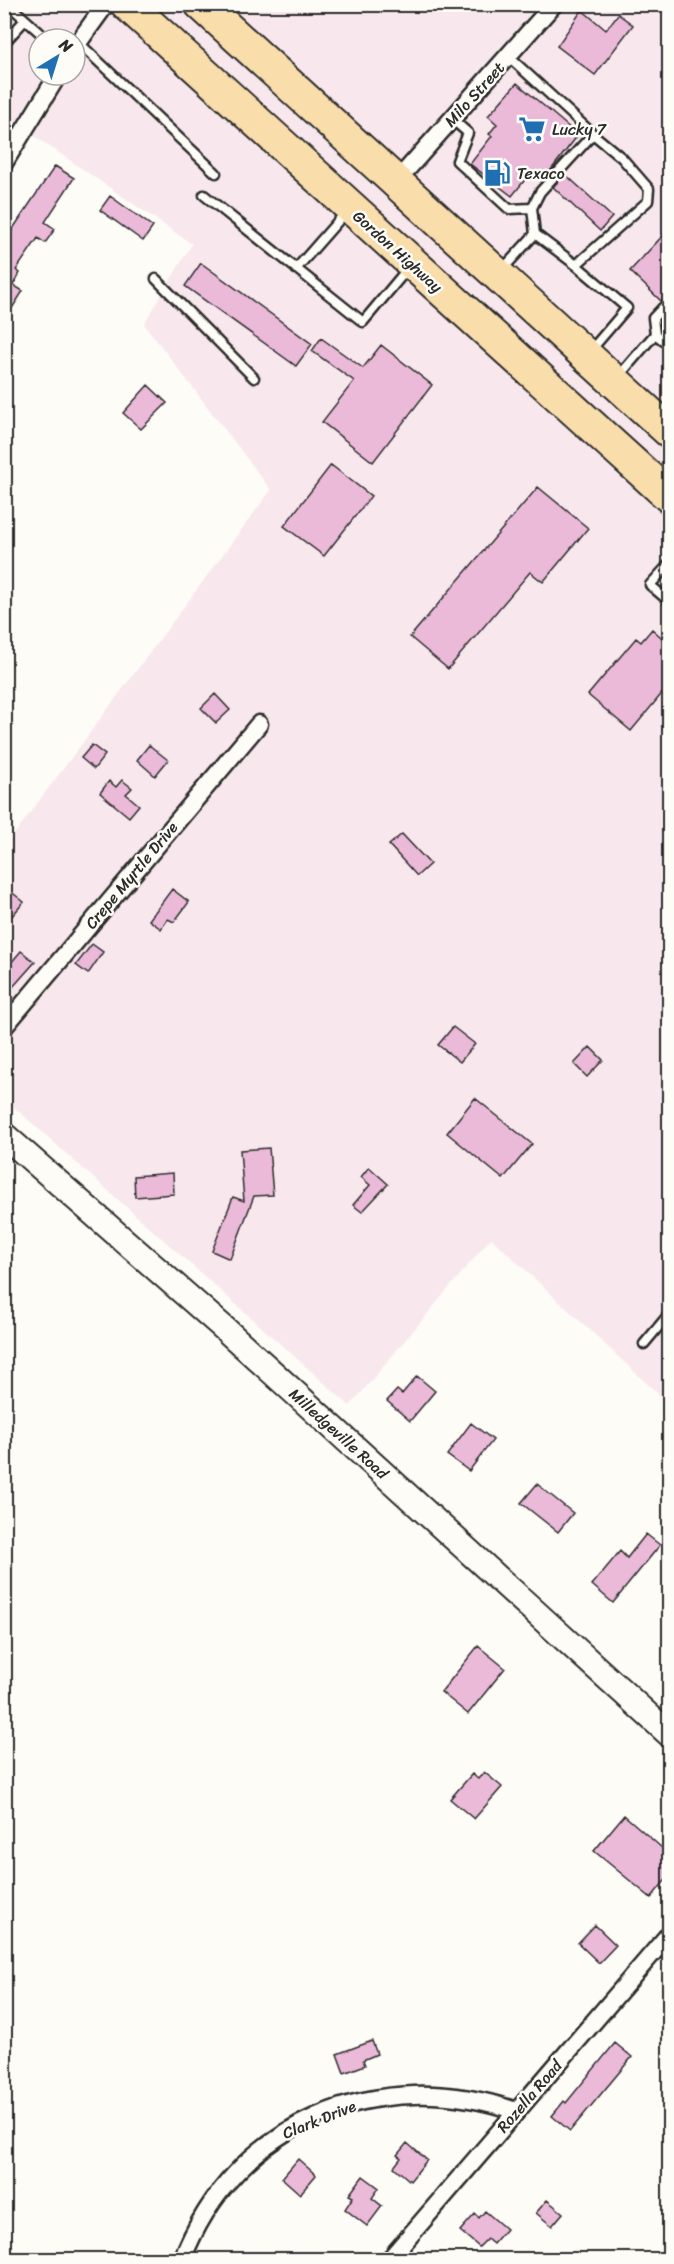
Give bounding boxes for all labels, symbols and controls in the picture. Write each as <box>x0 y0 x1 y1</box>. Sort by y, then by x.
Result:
north arrow <box>27 27 87 87</box>
text: N <box>52 30 80 61</box>
street label: Milo Street <box>437 55 512 134</box>
supermarket icon: Lucky 7 <box>517 114 547 144</box>
place label: Lucky 7 <box>552 115 607 144</box>
fuel station icon: Texaco <box>482 158 512 188</box>
place label: Texaco <box>517 159 565 188</box>
street label: Gordon Highway <box>346 203 450 301</box>
street label: Crepe Myrtle Drive <box>77 815 186 936</box>
street label: Milledgeville Road <box>282 1380 397 1488</box>
street label: Rozella Road <box>489 2052 571 2140</box>
street label: Clark Drive <box>278 2091 361 2147</box>

